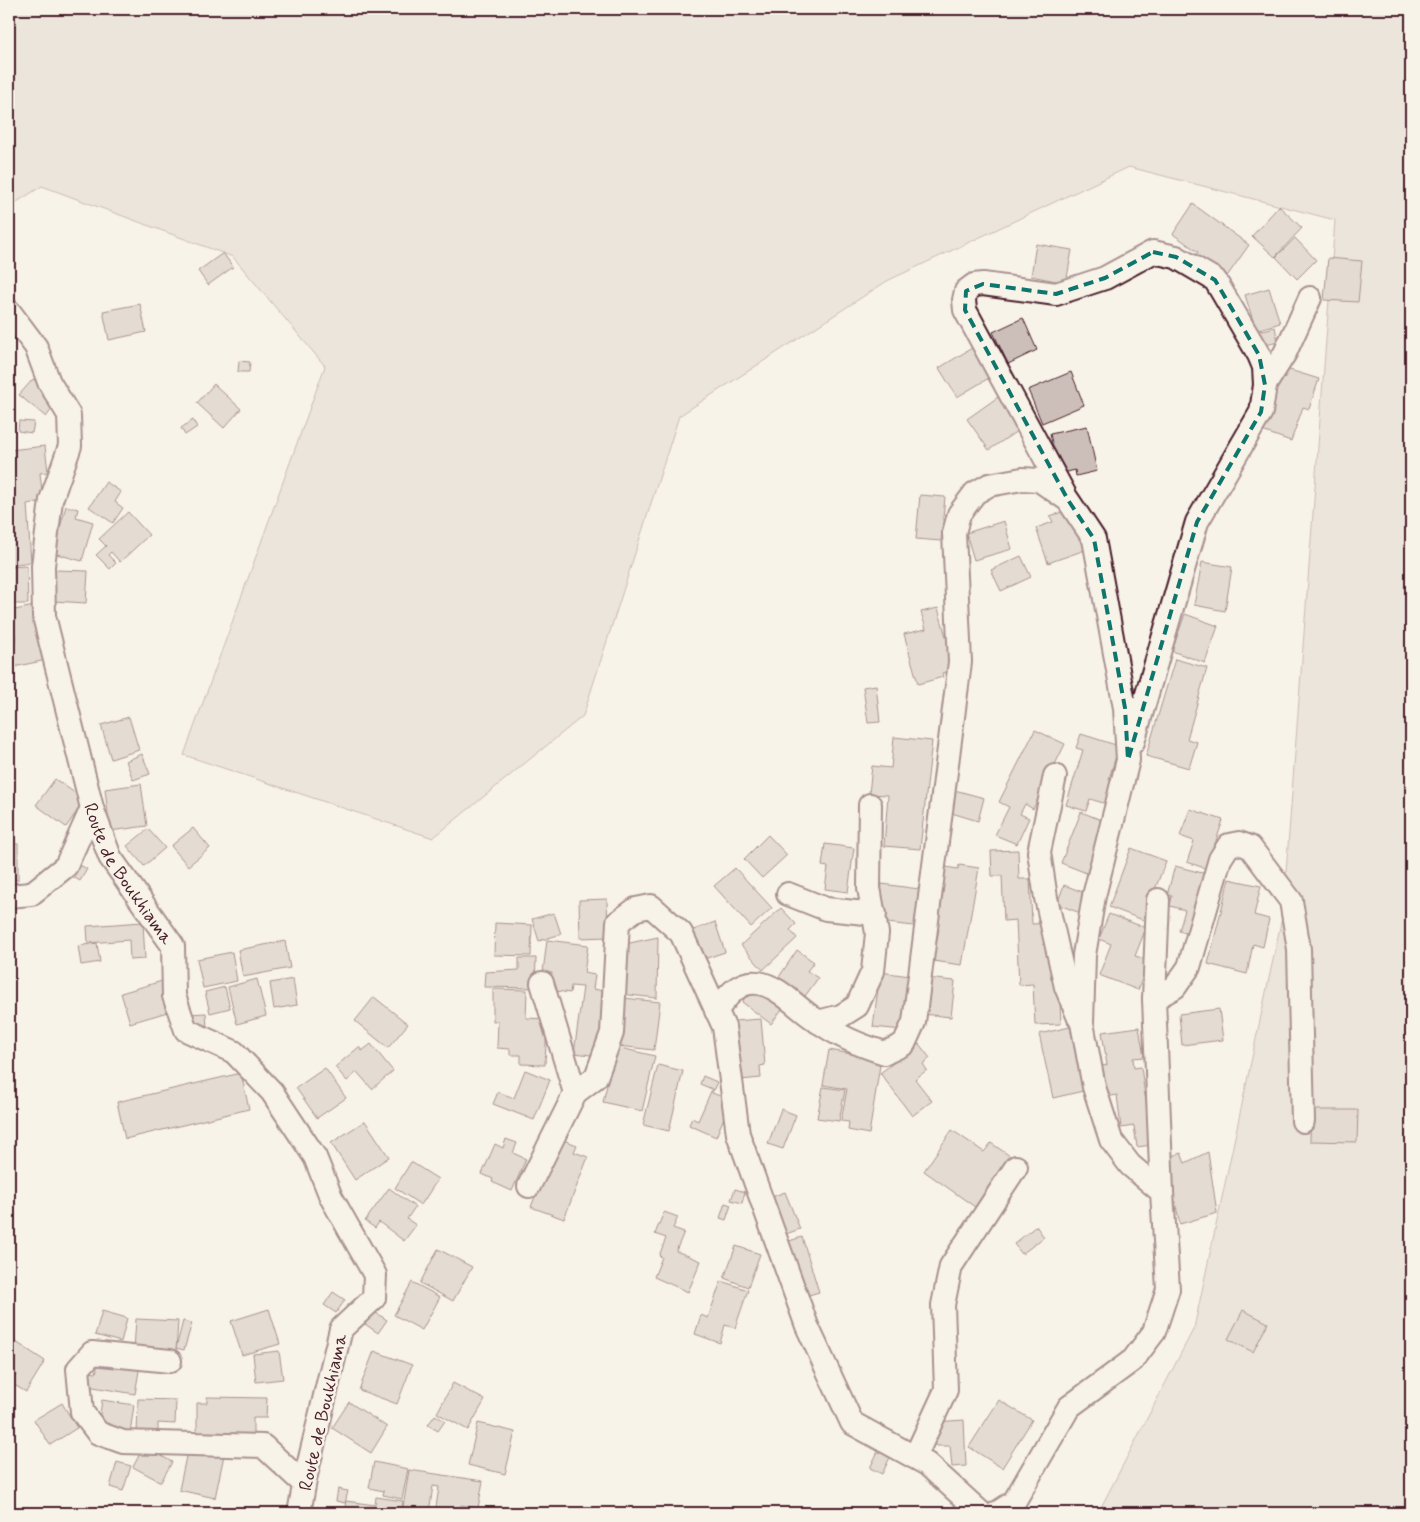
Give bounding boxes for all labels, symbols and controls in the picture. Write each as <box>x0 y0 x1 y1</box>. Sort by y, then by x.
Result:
street label: Route de Boukhiama <box>77 800 179 950</box>
street label: Route de Boukhiama <box>293 1331 354 1493</box>

